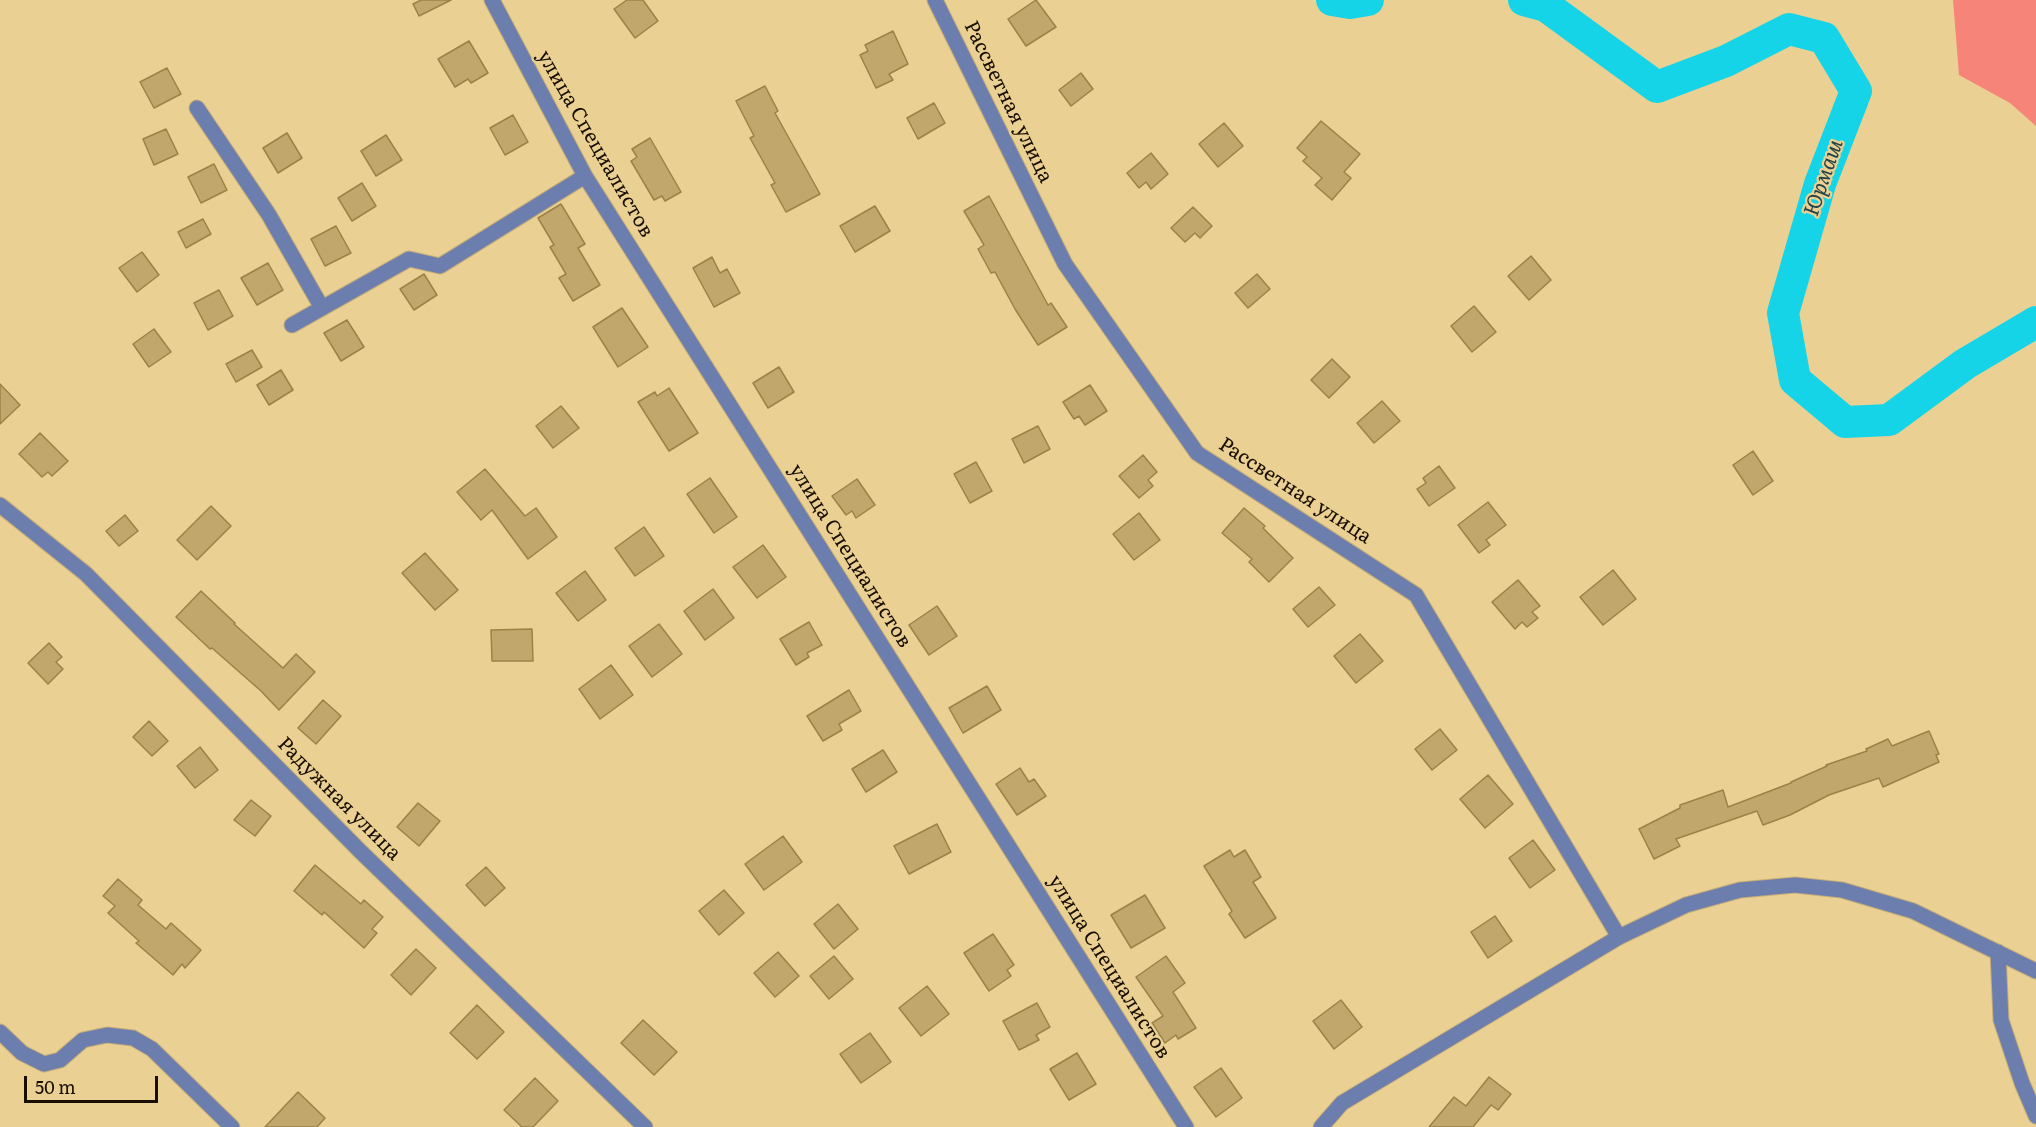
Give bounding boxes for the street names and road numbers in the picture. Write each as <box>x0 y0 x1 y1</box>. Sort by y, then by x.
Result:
street label: Рассветная улица <box>958 17 1058 187</box>
street label: улица Специалистов <box>532 46 658 242</box>
street label: Рассветная улица <box>1214 433 1376 549</box>
street label: улица Специалистов <box>784 460 916 652</box>
street label: Радужная улица <box>272 732 406 866</box>
street label: улица Специалистов <box>1043 871 1175 1063</box>

